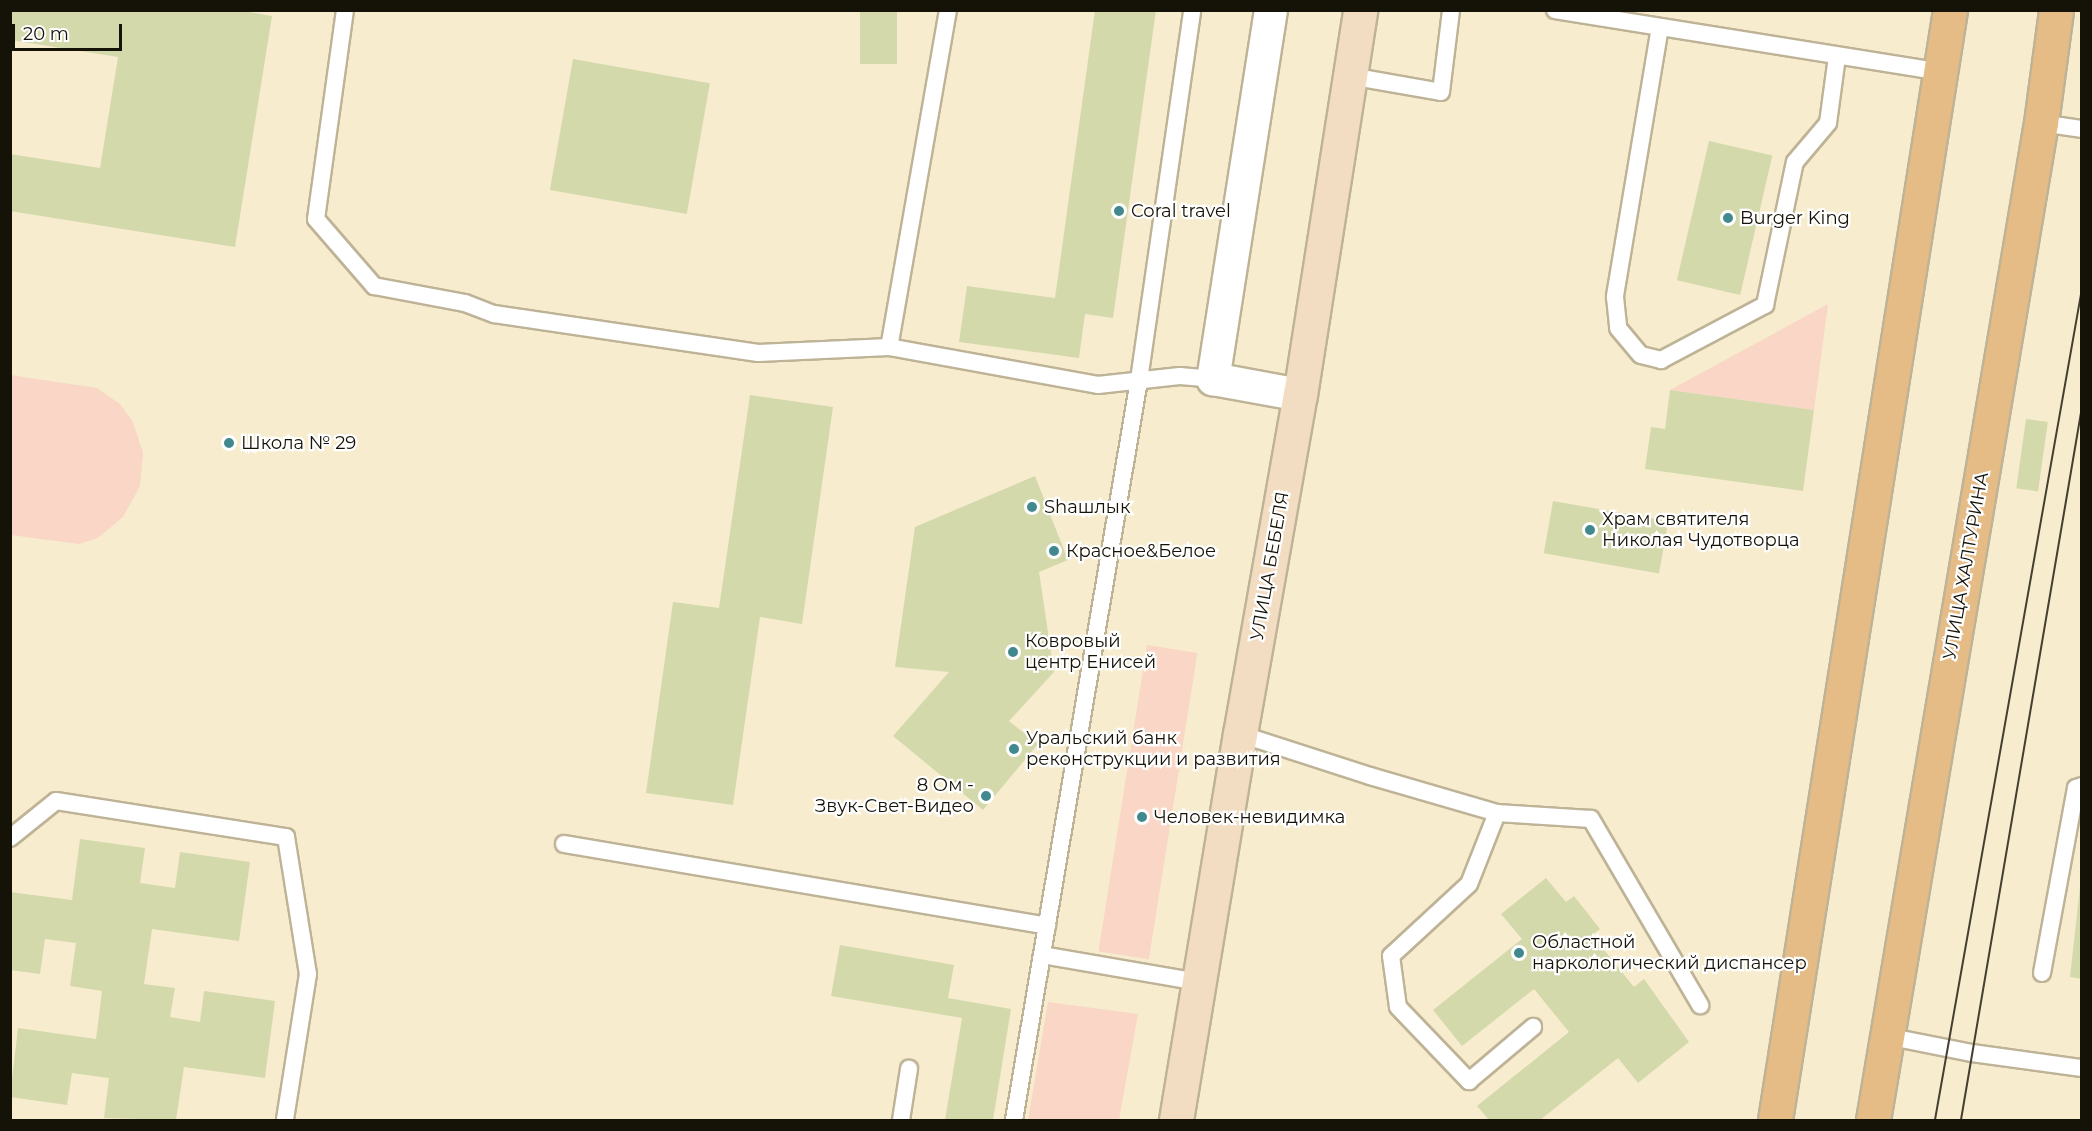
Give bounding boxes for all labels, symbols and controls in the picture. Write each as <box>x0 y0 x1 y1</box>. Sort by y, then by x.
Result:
scale bar <box>15 12 124 50</box>
text: 20 m <box>23 23 69 45</box>
place label: Coral travel <box>1131 200 1231 222</box>
marker: Coral travel <box>1112 204 1126 218</box>
place label: Burger King <box>1740 207 1850 229</box>
marker: Burger King <box>1721 211 1735 225</box>
place label: Школа № 29 <box>241 432 356 454</box>
marker: Школа № 29 <box>222 436 236 450</box>
street label: УЛИЦА ХАЛТУРИНА <box>1939 471 1993 661</box>
street label: УЛИЦА БЕБЕЛЯ <box>1246 490 1294 642</box>
place label: Shашлык <box>1044 496 1130 518</box>
marker: Shашлык <box>1025 500 1039 514</box>
place label: Храм святителя Николая Чудотворца <box>1602 509 1800 552</box>
marker: Храм святителя Николая Чудотворца <box>1583 523 1597 537</box>
place label: Красное&Белое <box>1066 540 1216 562</box>
marker: Красное&Белое <box>1047 544 1061 558</box>
place label: Ковровый центр Енисей <box>1025 631 1156 674</box>
marker: Ковровый центр Енисей <box>1006 645 1020 659</box>
place label: Уральский банк реконструкции и развития <box>1026 728 1281 771</box>
marker: Уральский банк реконструкции и развития <box>1007 742 1021 756</box>
place label: 8 Ом - Звук-Свет-Видео <box>815 775 974 818</box>
marker: 8 Ом - Звук-Свет-Видео <box>979 789 993 803</box>
place label: Человек-невидимка <box>1154 806 1345 828</box>
marker: Человек-невидимка <box>1135 810 1149 824</box>
place label: Областной наркологический диспансер <box>1532 932 1807 974</box>
marker: Областной наркологический диспансер <box>1510 944 1528 962</box>

